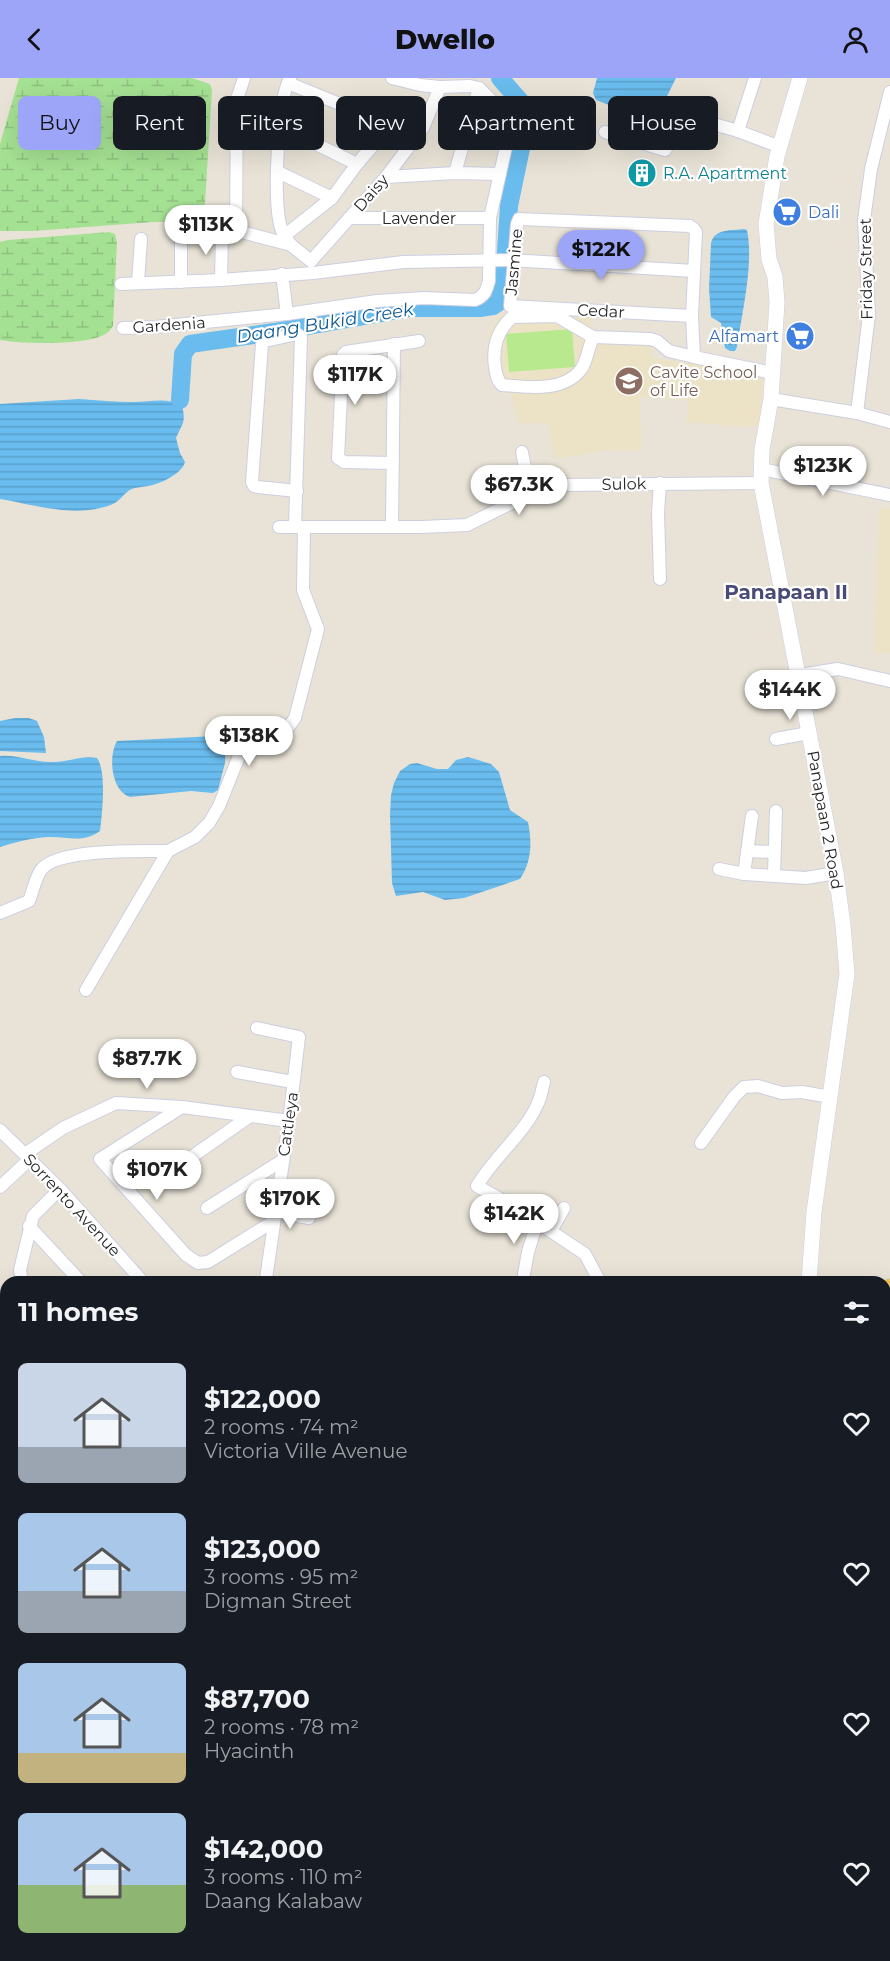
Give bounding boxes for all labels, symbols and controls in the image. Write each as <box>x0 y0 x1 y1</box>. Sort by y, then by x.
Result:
icon: back <box>18 23 51 56</box>
text: Dwello <box>395 23 495 56</box>
icon: person <box>839 23 872 56</box>
chip: Buy <box>18 96 101 150</box>
chip: Rent <box>113 96 206 150</box>
chip: Filters <box>218 96 324 150</box>
chip: New <box>336 96 426 150</box>
chip: Apartment <box>438 96 596 150</box>
chip: House <box>608 96 718 150</box>
building icon: R.A. Apartment <box>626 157 658 189</box>
place label: R.A. Apartment <box>663 164 787 183</box>
street label: Daisy <box>350 170 393 216</box>
supermarket icon: Dali <box>771 196 803 228</box>
place label: Dali <box>808 203 839 222</box>
pin: $113K <box>164 205 248 256</box>
street label: Lavender <box>382 209 456 228</box>
text: $113K <box>179 212 233 236</box>
street label: Friday Street <box>856 217 876 320</box>
street label: Jasmine <box>502 228 526 297</box>
pin: $122K <box>559 230 643 281</box>
text: $122K <box>572 237 630 261</box>
water label: Daang Bukid Creek <box>235 298 416 348</box>
street label: Cedar <box>577 300 625 322</box>
street label: Gardenia <box>132 313 206 337</box>
supermarket icon: Alfamart <box>784 320 816 352</box>
place label: Alfamart <box>709 327 779 346</box>
pin: $117K <box>313 355 397 406</box>
text: $117K <box>327 362 383 386</box>
place label: Cavite School of Life <box>650 363 757 400</box>
school or university icon: Cavite School of Life <box>613 365 645 397</box>
pin: $123K <box>781 446 865 497</box>
text: $123K <box>794 453 852 477</box>
pin: $67.3K <box>470 465 568 516</box>
text: $67.3K <box>485 472 553 496</box>
street label: Sulok <box>602 474 647 494</box>
district label: Panapaan II <box>724 580 848 604</box>
pin: $144K <box>748 670 832 721</box>
text: $144K <box>759 677 821 701</box>
pin: $138K <box>207 716 291 767</box>
text: $138K <box>219 723 279 747</box>
street label: Panapaan 2 Road <box>803 749 847 891</box>
pin: $87.7K <box>98 1039 196 1090</box>
text: $87.7K <box>112 1046 182 1070</box>
street label: Cattleya <box>274 1090 302 1158</box>
street label: Sorrento Avenue <box>19 1150 125 1260</box>
pin: $107K <box>115 1150 199 1201</box>
text: $107K <box>126 1157 188 1181</box>
pin: $170K <box>248 1179 332 1230</box>
text: $170K <box>260 1186 320 1210</box>
pin: $142K <box>472 1194 556 1245</box>
text: $142K <box>484 1201 544 1225</box>
text: 11 homes <box>18 1296 138 1328</box>
icon: filters <box>840 1296 873 1329</box>
text: $122,000 <box>204 1383 321 1415</box>
icon: home <box>66 1387 138 1459</box>
icon: heart <box>840 1407 873 1440</box>
text: 2 rooms · 74 m² <box>204 1415 359 1439</box>
text: Victoria Ville Avenue <box>204 1439 407 1463</box>
text: $123,000 <box>204 1533 321 1565</box>
icon: home <box>66 1537 138 1609</box>
icon: heart <box>840 1557 873 1590</box>
text: 3 rooms · 95 m² <box>204 1565 358 1589</box>
text: Digman Street <box>204 1589 352 1613</box>
text: $87,700 <box>204 1683 310 1715</box>
icon: home <box>66 1687 138 1759</box>
icon: heart <box>840 1707 873 1740</box>
text: 2 rooms · 78 m² <box>204 1715 359 1739</box>
text: Hyacinth <box>204 1739 294 1763</box>
text: $142,000 <box>204 1833 323 1865</box>
icon: home <box>66 1837 138 1909</box>
icon: heart <box>840 1857 873 1890</box>
text: 3 rooms · 110 m² <box>204 1865 363 1889</box>
text: Daang Kalabaw <box>204 1889 362 1913</box>

